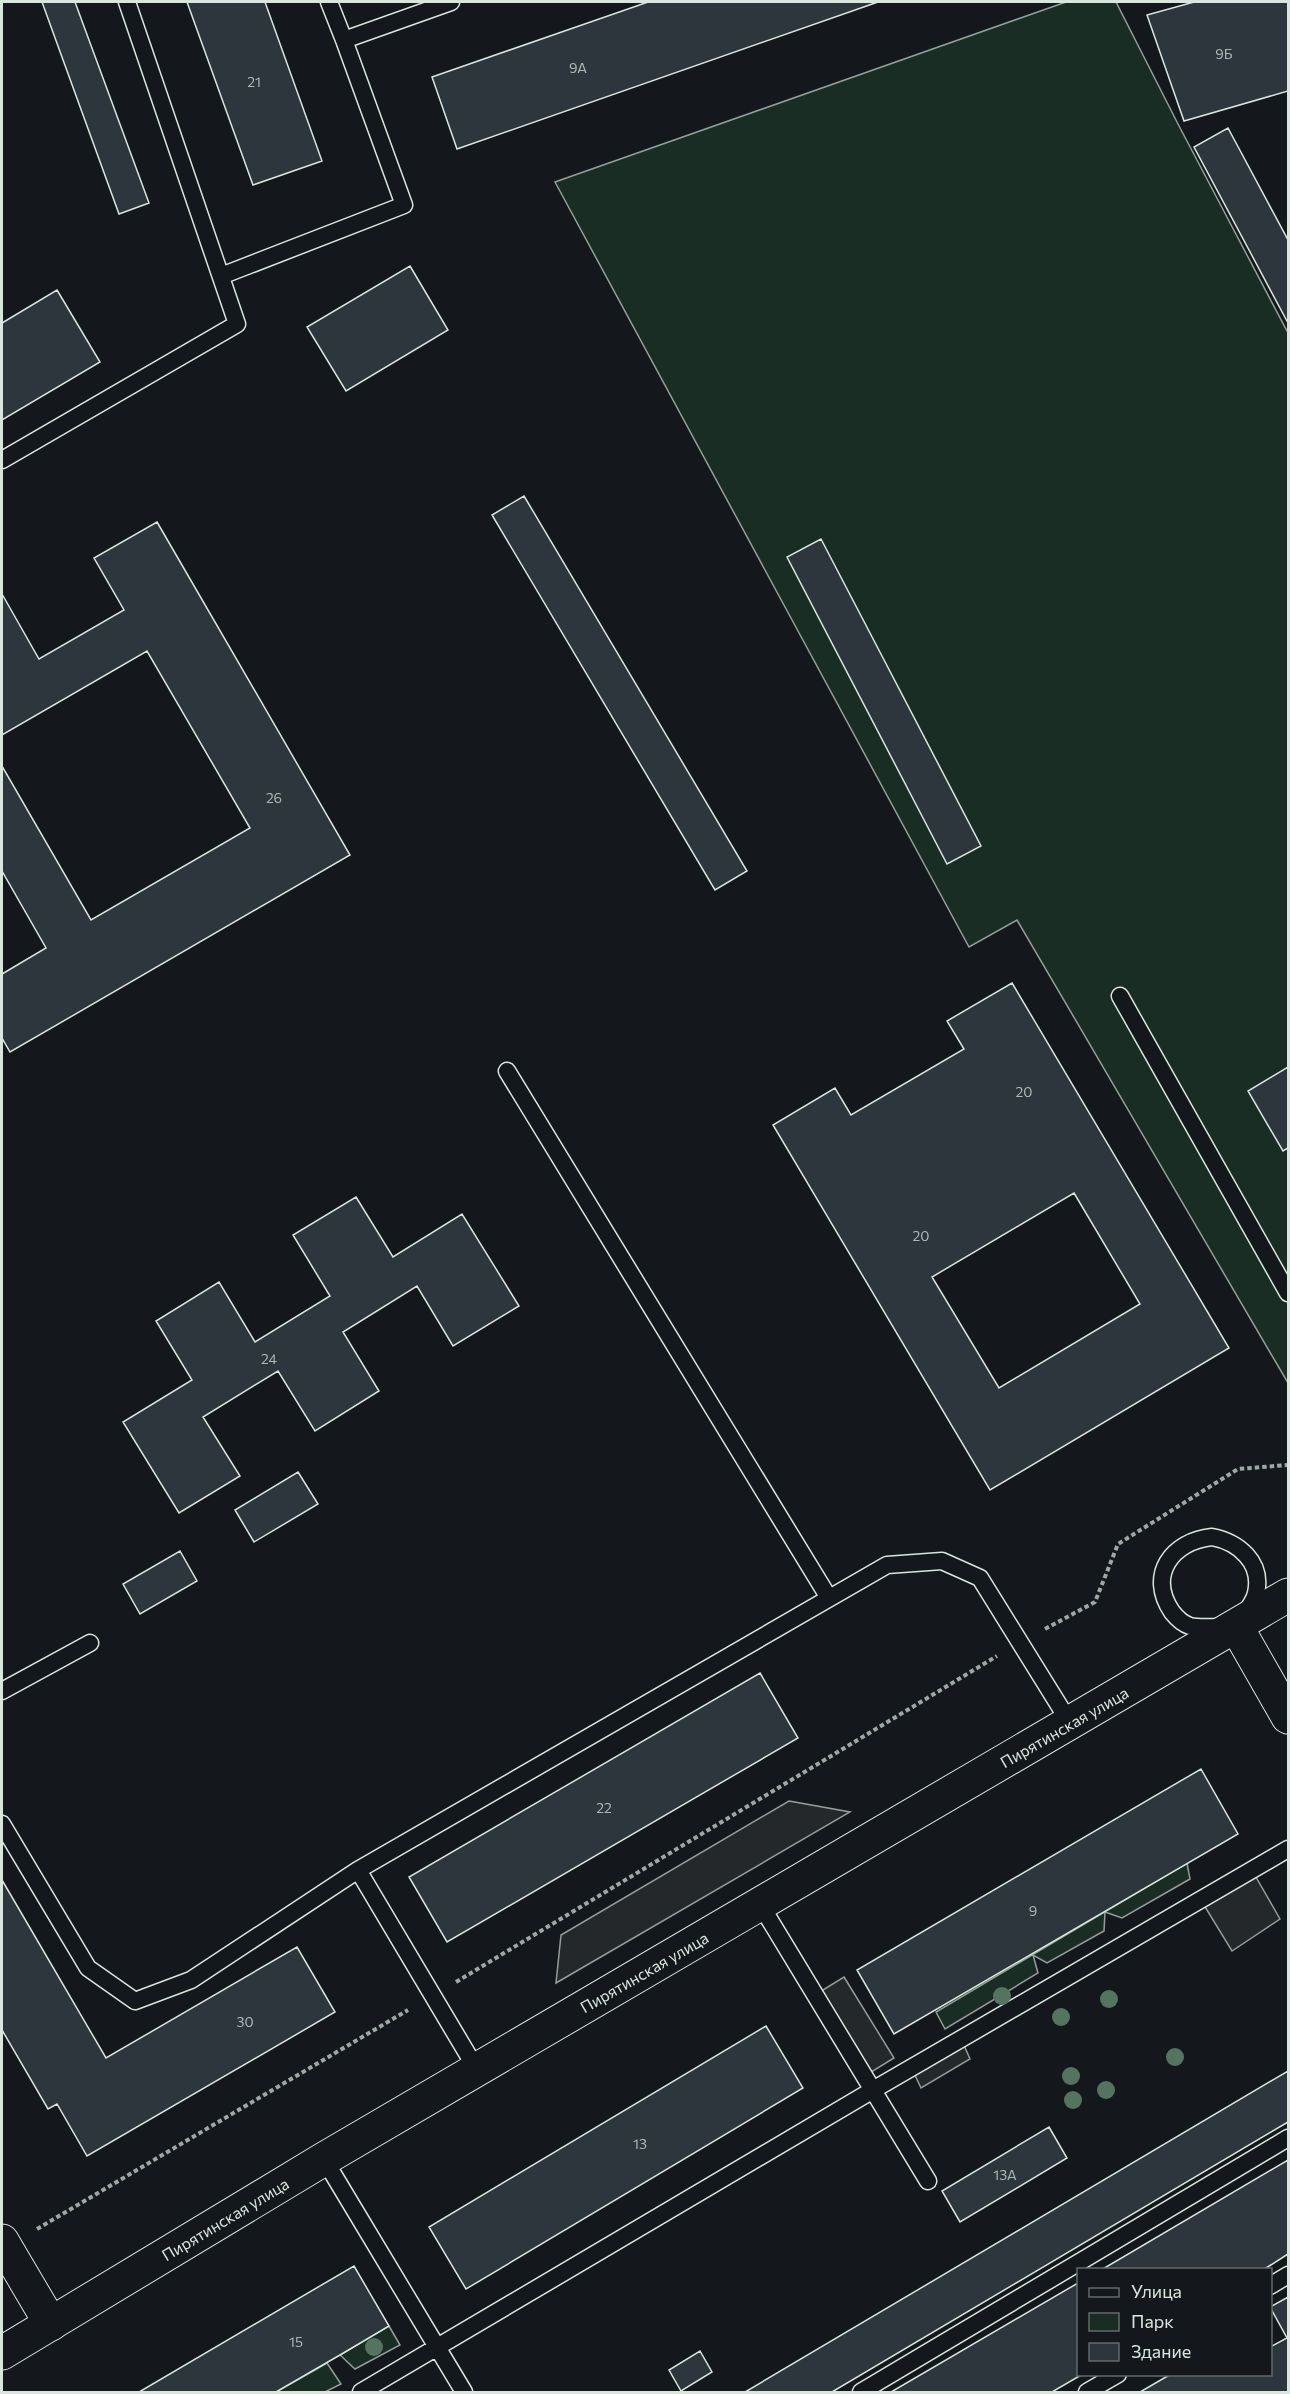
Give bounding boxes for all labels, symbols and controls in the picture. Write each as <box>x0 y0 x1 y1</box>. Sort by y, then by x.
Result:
house number: 9Б <box>1215 45 1233 62</box>
house number: 9А <box>569 59 587 76</box>
house number: 21 <box>247 73 261 90</box>
house number: 26 <box>266 789 282 806</box>
house number: 20 <box>1016 1083 1032 1100</box>
house number: 20 <box>913 1227 929 1244</box>
house number: 24 <box>261 1350 278 1367</box>
street label: Пирятинская улица <box>997 1683 1131 1771</box>
house number: 22 <box>596 1799 612 1816</box>
house number: 9 <box>1029 1902 1037 1919</box>
street label: Пирятинская улица <box>577 1928 711 2016</box>
house number: 30 <box>236 2013 254 2030</box>
house number: 13 <box>633 2135 647 2152</box>
house number: 13А <box>993 2166 1017 2183</box>
street label: Пирятинская улица <box>158 2174 292 2264</box>
legend <box>1077 2268 1272 2376</box>
text: Улица <box>1131 2280 1182 2302</box>
text: Парк <box>1131 2310 1174 2332</box>
house number: 15 <box>289 2333 303 2350</box>
text: Здание <box>1131 2340 1191 2362</box>

